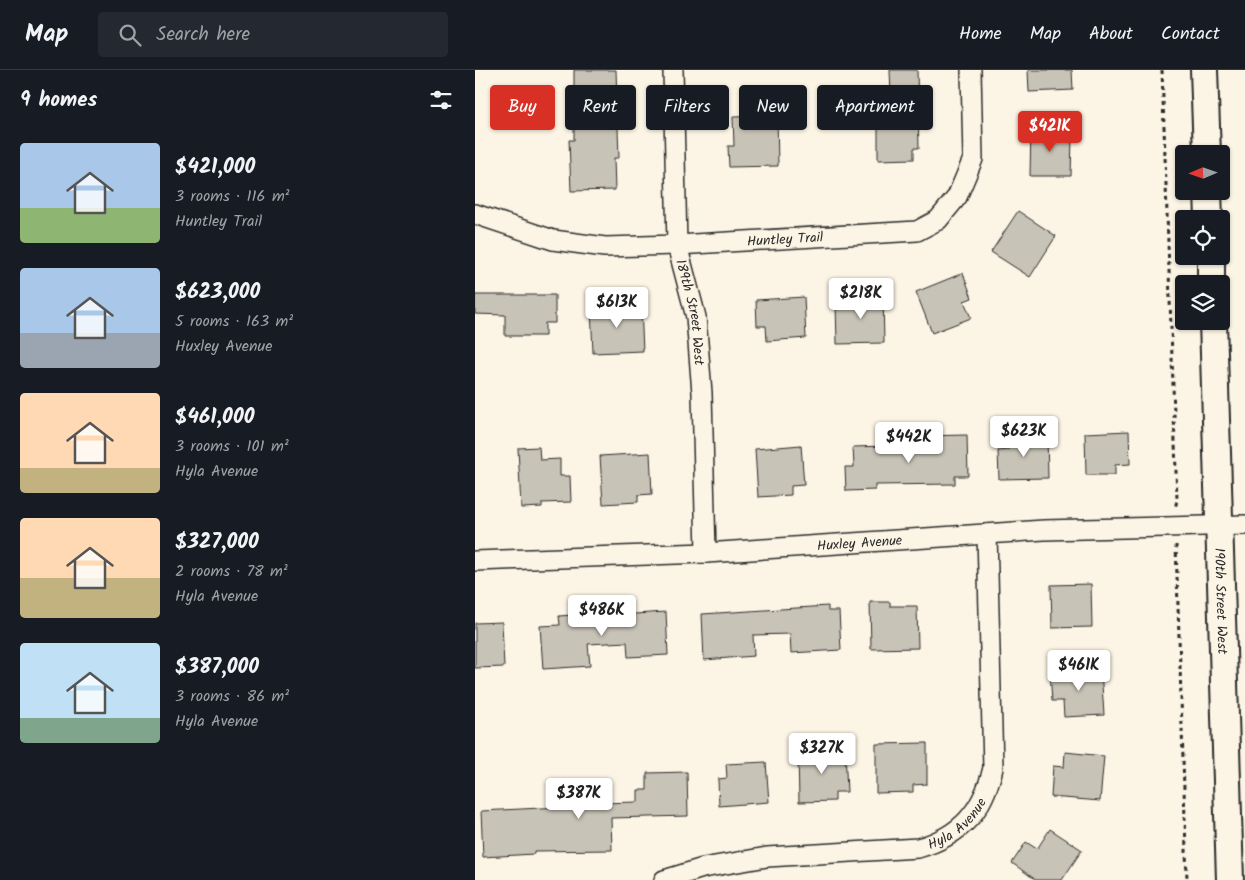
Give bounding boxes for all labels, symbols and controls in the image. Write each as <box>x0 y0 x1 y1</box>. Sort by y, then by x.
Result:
search box <box>98 12 448 57</box>
text: Map <box>25 15 68 54</box>
text: Search here <box>156 20 250 50</box>
text: Home <box>959 20 1002 49</box>
text: Map <box>1030 20 1061 49</box>
text: About <box>1089 20 1133 49</box>
text: Contact <box>1161 20 1220 49</box>
icon: search <box>116 21 144 49</box>
text: 9 homes <box>20 84 97 117</box>
chip: Buy <box>490 85 555 130</box>
chip: Rent <box>565 85 636 130</box>
chip: Filters <box>646 85 729 130</box>
chip: New <box>739 85 807 130</box>
chip: Apartment <box>817 85 933 130</box>
icon: filters <box>427 86 455 114</box>
pin: $421K <box>1015 111 1085 153</box>
text: $421K <box>1029 114 1071 139</box>
north arrow <box>1175 145 1230 200</box>
map controls <box>1175 145 1230 330</box>
text: $421,000 <box>175 151 255 184</box>
icon: home <box>60 163 120 223</box>
text: 3 rooms · 116 m² <box>175 184 290 209</box>
text: Huntley Trail <box>175 209 262 234</box>
button: locate <box>1175 210 1230 265</box>
street label: Huntley Trail <box>746 226 825 253</box>
street label: 189th Street West <box>669 257 710 367</box>
button: layers <box>1175 275 1230 330</box>
text: $623,000 <box>175 276 260 309</box>
pin: $218K <box>826 278 896 320</box>
text: $218K <box>840 281 882 306</box>
pin: $613K <box>582 286 652 329</box>
icon: home <box>60 288 120 348</box>
text: $613K <box>596 290 638 315</box>
text: 5 rooms · 163 m² <box>175 309 293 334</box>
text: Huxley Avenue <box>175 334 272 359</box>
text: $461,000 <box>175 401 254 434</box>
icon: home <box>60 413 120 473</box>
pin: $623K <box>989 416 1059 458</box>
text: $623K <box>1001 419 1047 444</box>
pin: $442K <box>874 422 944 464</box>
text: $442K <box>886 425 932 450</box>
text: 3 rooms · 101 m² <box>175 434 289 459</box>
text: Hyla Avenue <box>175 459 258 484</box>
text: $327,000 <box>175 526 259 559</box>
street label: Huxley Avenue <box>816 530 904 557</box>
icon: home <box>60 538 120 598</box>
street label: 190th Street West <box>1208 547 1233 655</box>
text: 2 rooms · 78 m² <box>175 559 288 584</box>
text: Hyla Avenue <box>175 584 258 609</box>
pin: $486K <box>567 594 637 637</box>
text: $486K <box>579 598 625 623</box>
pin: $461K <box>1044 650 1114 692</box>
text: $387,000 <box>175 651 259 684</box>
text: $461K <box>1058 653 1100 678</box>
icon: home <box>60 663 120 723</box>
text: 3 rooms · 86 m² <box>175 684 289 709</box>
text: Hyla Avenue <box>175 709 258 734</box>
pin: $327K <box>787 732 857 775</box>
text: $327K <box>800 736 844 761</box>
pin: $387K <box>544 778 614 820</box>
text: $387K <box>557 781 601 806</box>
street label: Hyla Avenue <box>924 793 993 856</box>

